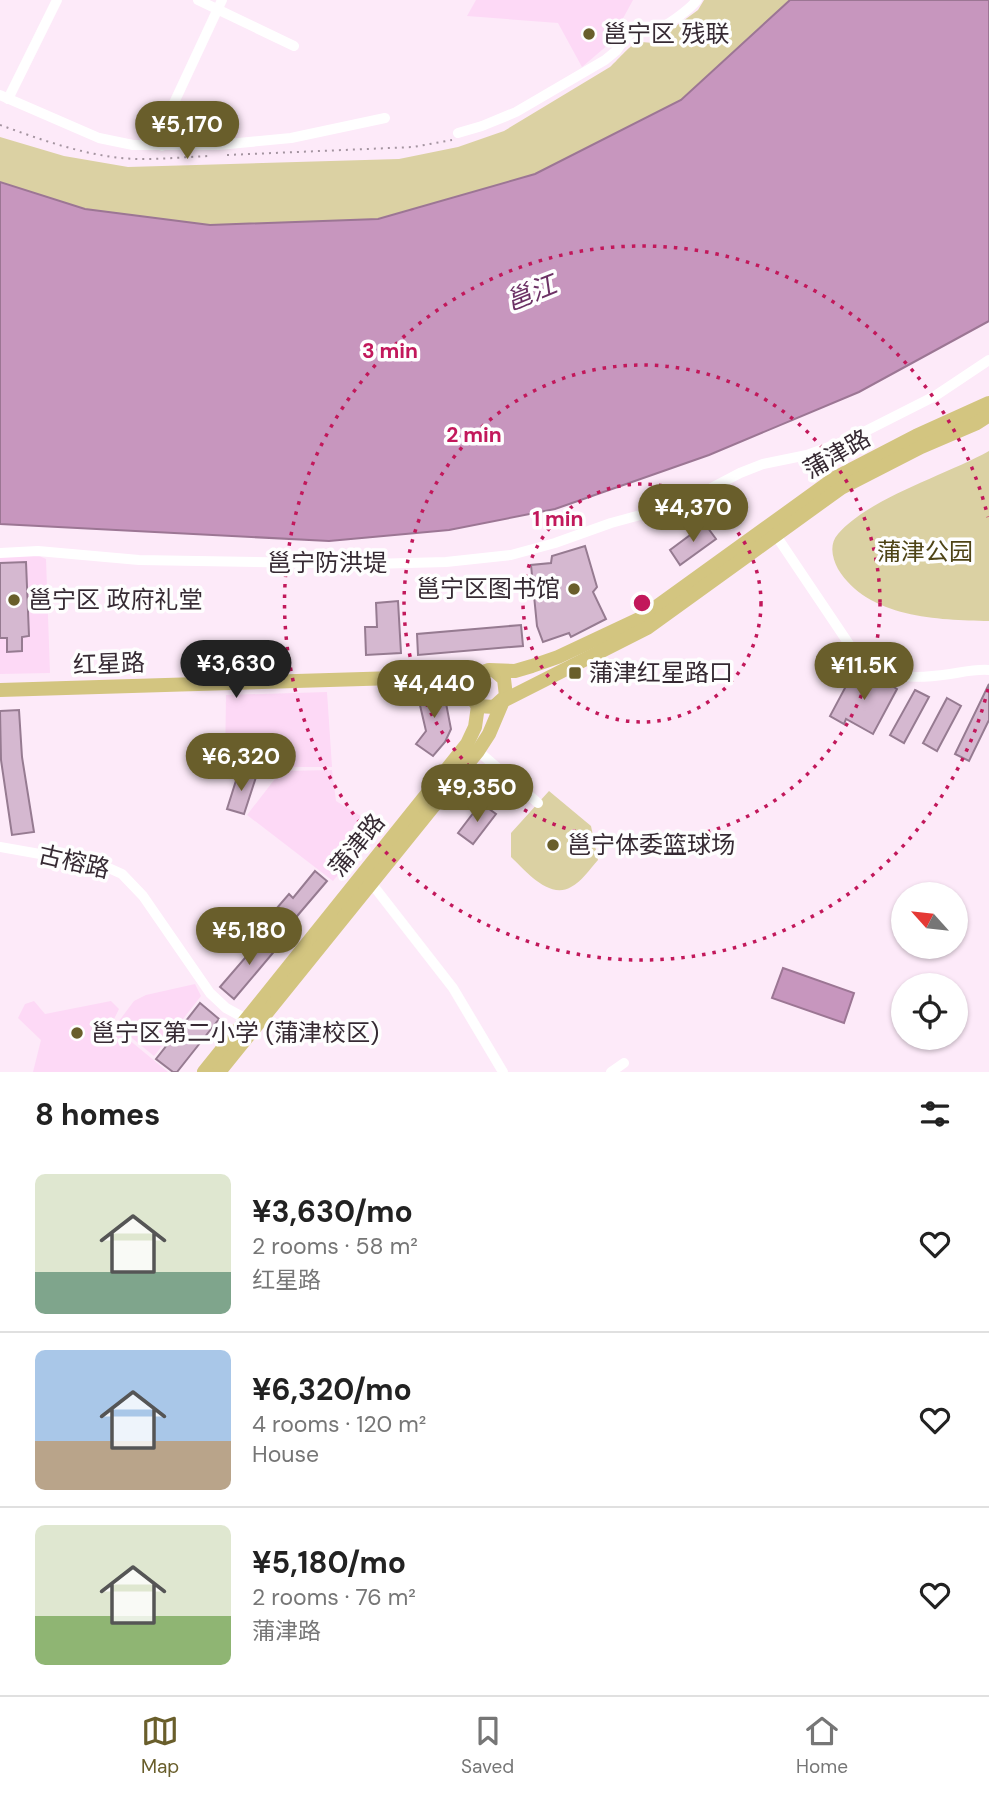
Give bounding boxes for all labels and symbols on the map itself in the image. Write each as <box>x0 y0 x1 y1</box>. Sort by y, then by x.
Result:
place label: 邕宁区 残联 <box>603 18 729 49</box>
marker: 邕宁区 残联 <box>581 26 597 42</box>
pin: ¥5,170 <box>130 102 244 161</box>
water label: 邕江 <box>501 266 564 319</box>
text: 3 min <box>362 337 418 365</box>
text: 2 min <box>446 421 502 449</box>
street label: 蒲津路 <box>798 422 876 485</box>
pin: ¥4,370 <box>636 484 750 544</box>
text: 1 min <box>532 505 584 533</box>
park label: 蒲津公园 <box>877 536 973 567</box>
street label: 邕宁防洪堤 <box>267 547 387 578</box>
place label: 邕宁区图书馆 <box>416 573 560 604</box>
marker: 邕宁区图书馆 <box>566 581 582 597</box>
place label: 邕宁区 政府礼堂 <box>28 584 202 615</box>
centre of rings <box>630 591 654 615</box>
marker: 邕宁区 政府礼堂 <box>6 592 22 608</box>
pin: ¥3,630 <box>179 640 293 700</box>
pin: ¥11.5K <box>807 642 921 702</box>
street label: 红星路 <box>72 647 146 680</box>
place label: 蒲津红星路口 <box>589 657 733 688</box>
pin: ¥4,440 <box>377 660 491 720</box>
marker: 蒲津红星路口 <box>567 665 583 681</box>
pin: ¥6,320 <box>184 734 298 793</box>
pin: ¥9,350 <box>420 764 534 824</box>
street label: 蒲津路 <box>322 807 391 882</box>
place label: 邕宁体委篮球场 <box>567 829 735 860</box>
marker: 邕宁体委篮球场 <box>545 837 561 853</box>
street label: 古榕路 <box>36 838 113 885</box>
north arrow <box>891 882 968 959</box>
pin: ¥5,180 <box>192 908 306 967</box>
place label: 邕宁区第二小学 (蒲津校区) <box>91 1017 379 1048</box>
marker: 邕宁区第二小学 (蒲津校区) <box>69 1025 85 1041</box>

